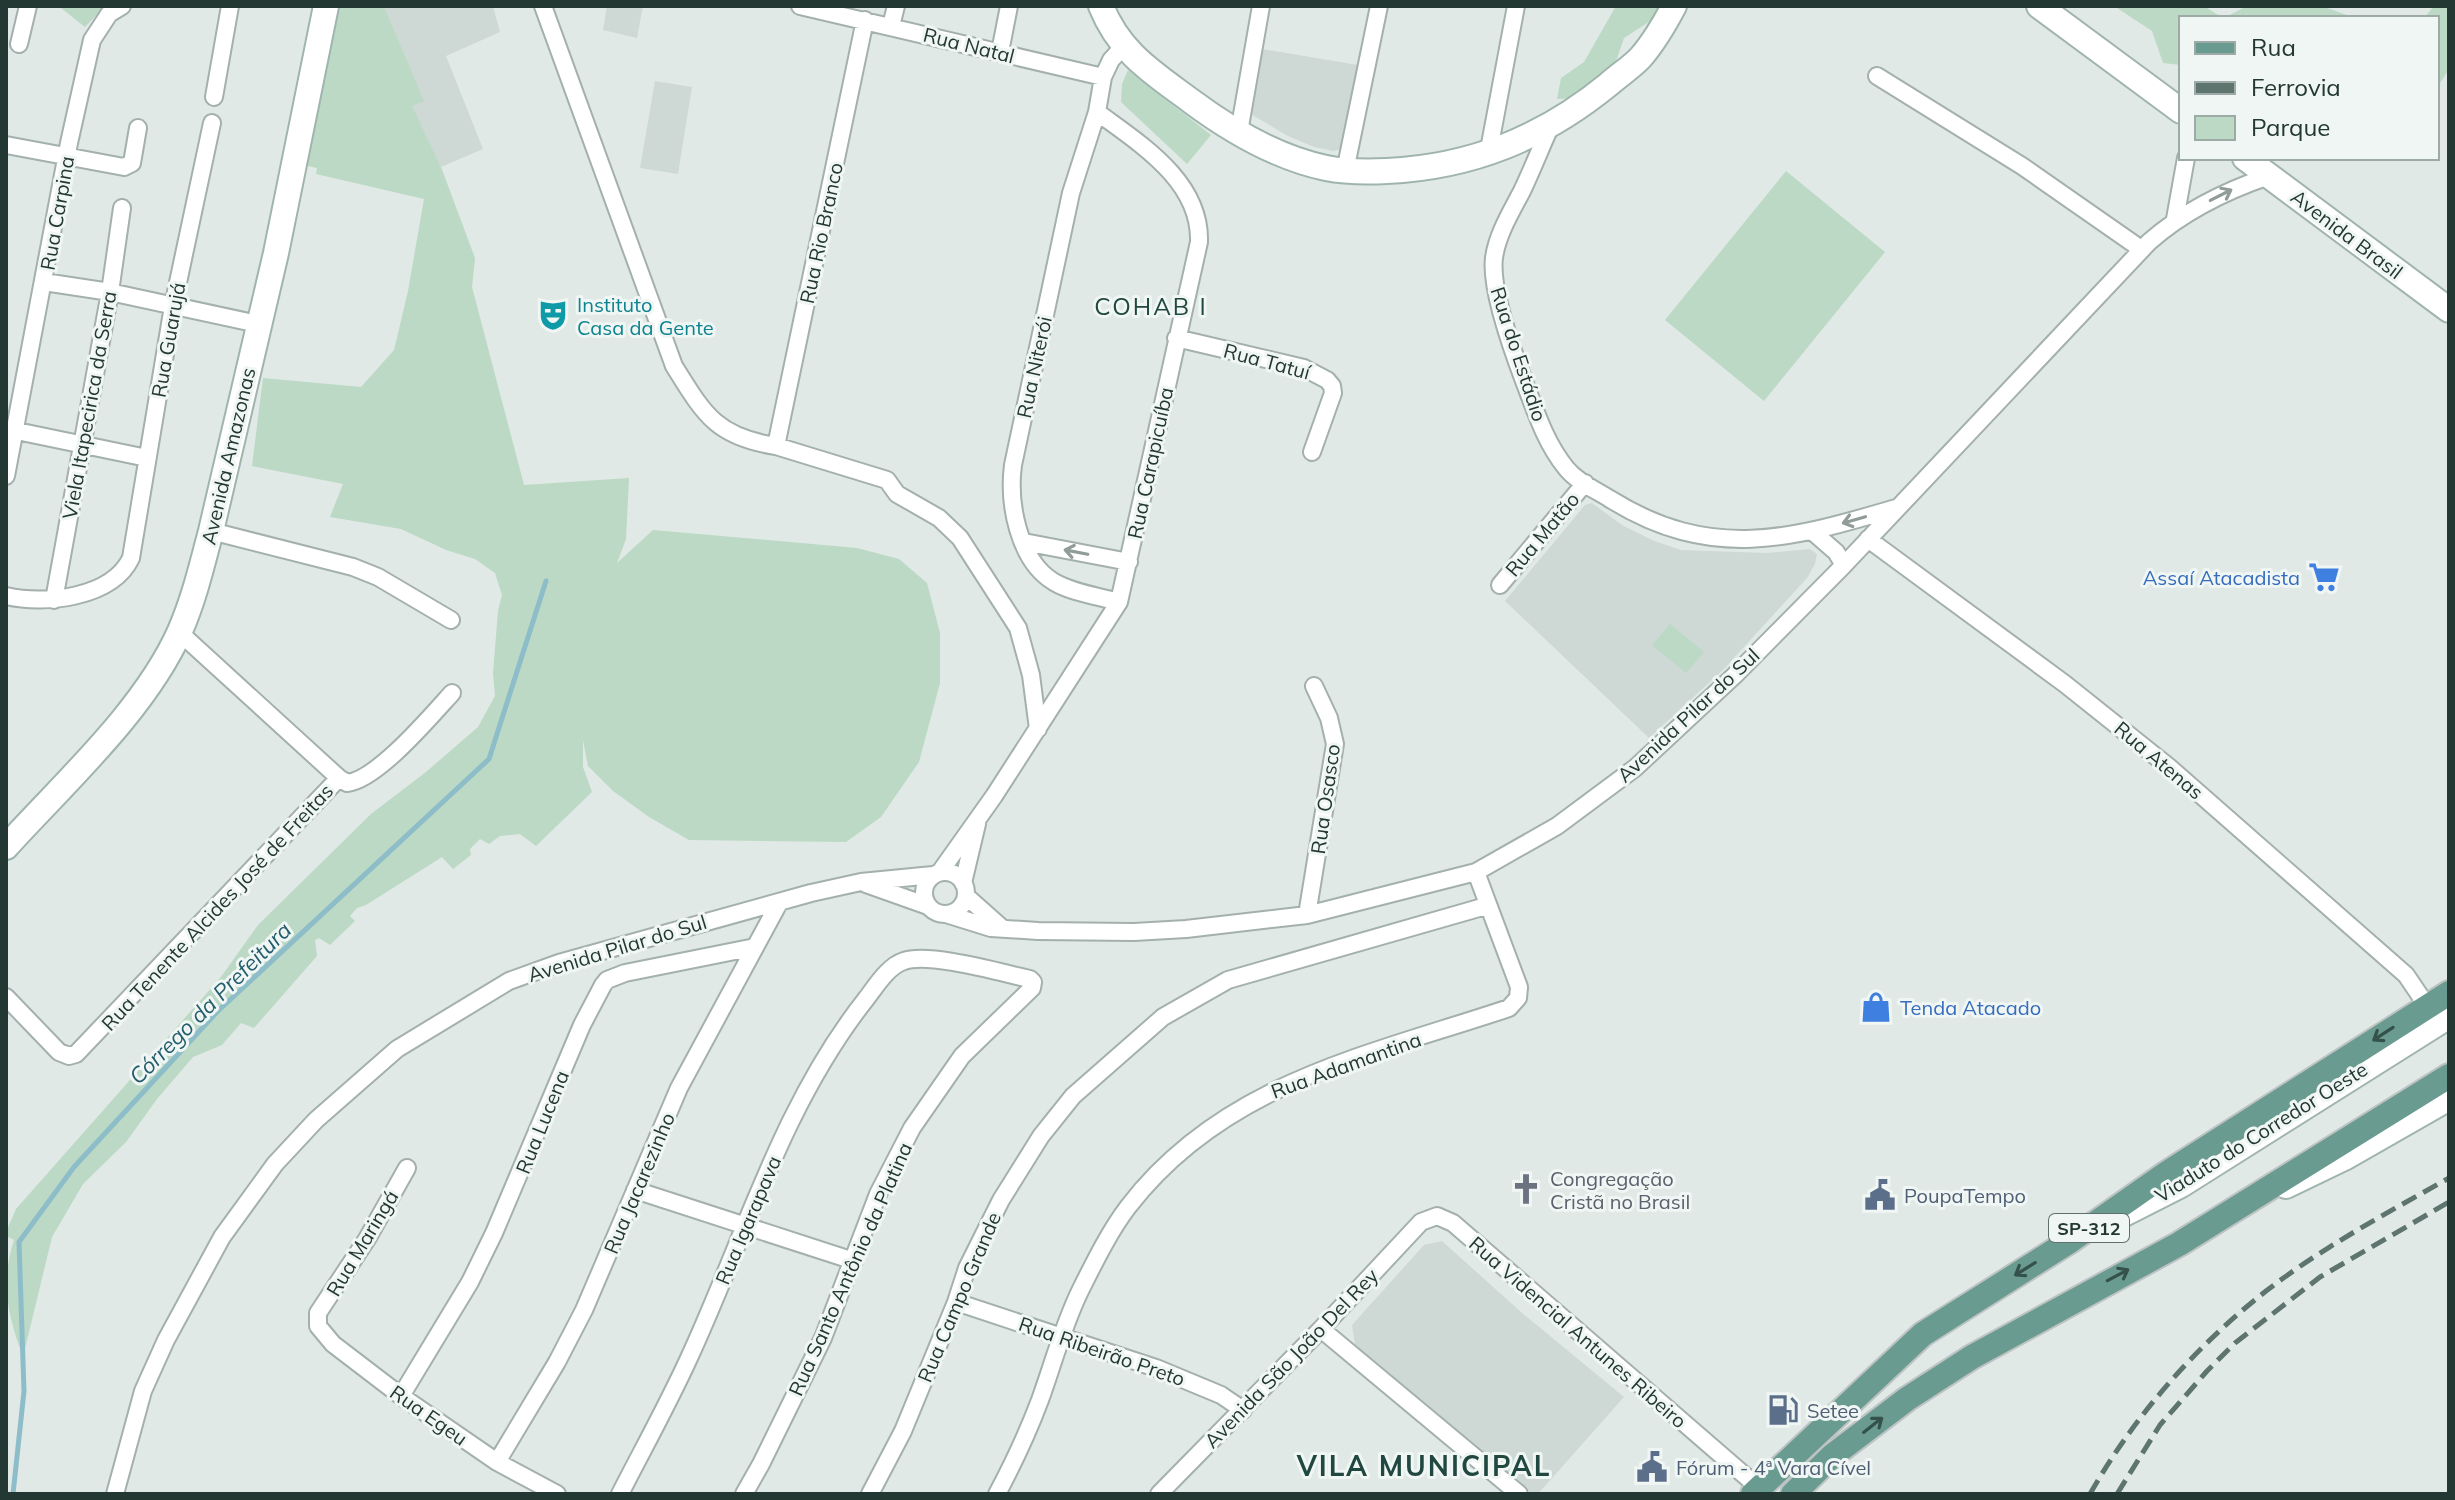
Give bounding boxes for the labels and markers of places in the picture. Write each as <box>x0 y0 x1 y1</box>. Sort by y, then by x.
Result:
place label: Instituto Casa da Gente <box>577 292 714 340</box>
theatre icon: Instituto Casa da Gente <box>536 298 570 332</box>
supermarket icon: Assaí Atacadista <box>2307 560 2341 594</box>
place label: Assaí Atacadista <box>2143 565 2300 590</box>
shop icon: Tenda Atacado <box>1859 990 1893 1024</box>
place label: Tenda Atacado <box>1900 995 2041 1020</box>
place label: Congregação Cristã no Brasil <box>1550 1166 1690 1214</box>
church icon: Congregação Cristã no Brasil <box>1509 1172 1543 1206</box>
public building icon: PoupaTempo <box>1863 1178 1897 1212</box>
place label: PoupaTempo <box>1904 1183 2026 1208</box>
fuel station icon: Setee <box>1766 1393 1800 1427</box>
place label: Setee <box>1807 1398 1859 1423</box>
public building icon: Fórum - 4ª Vara Cível <box>1635 1450 1669 1484</box>
place label: Fórum - 4ª Vara Cível <box>1676 1455 1871 1480</box>

